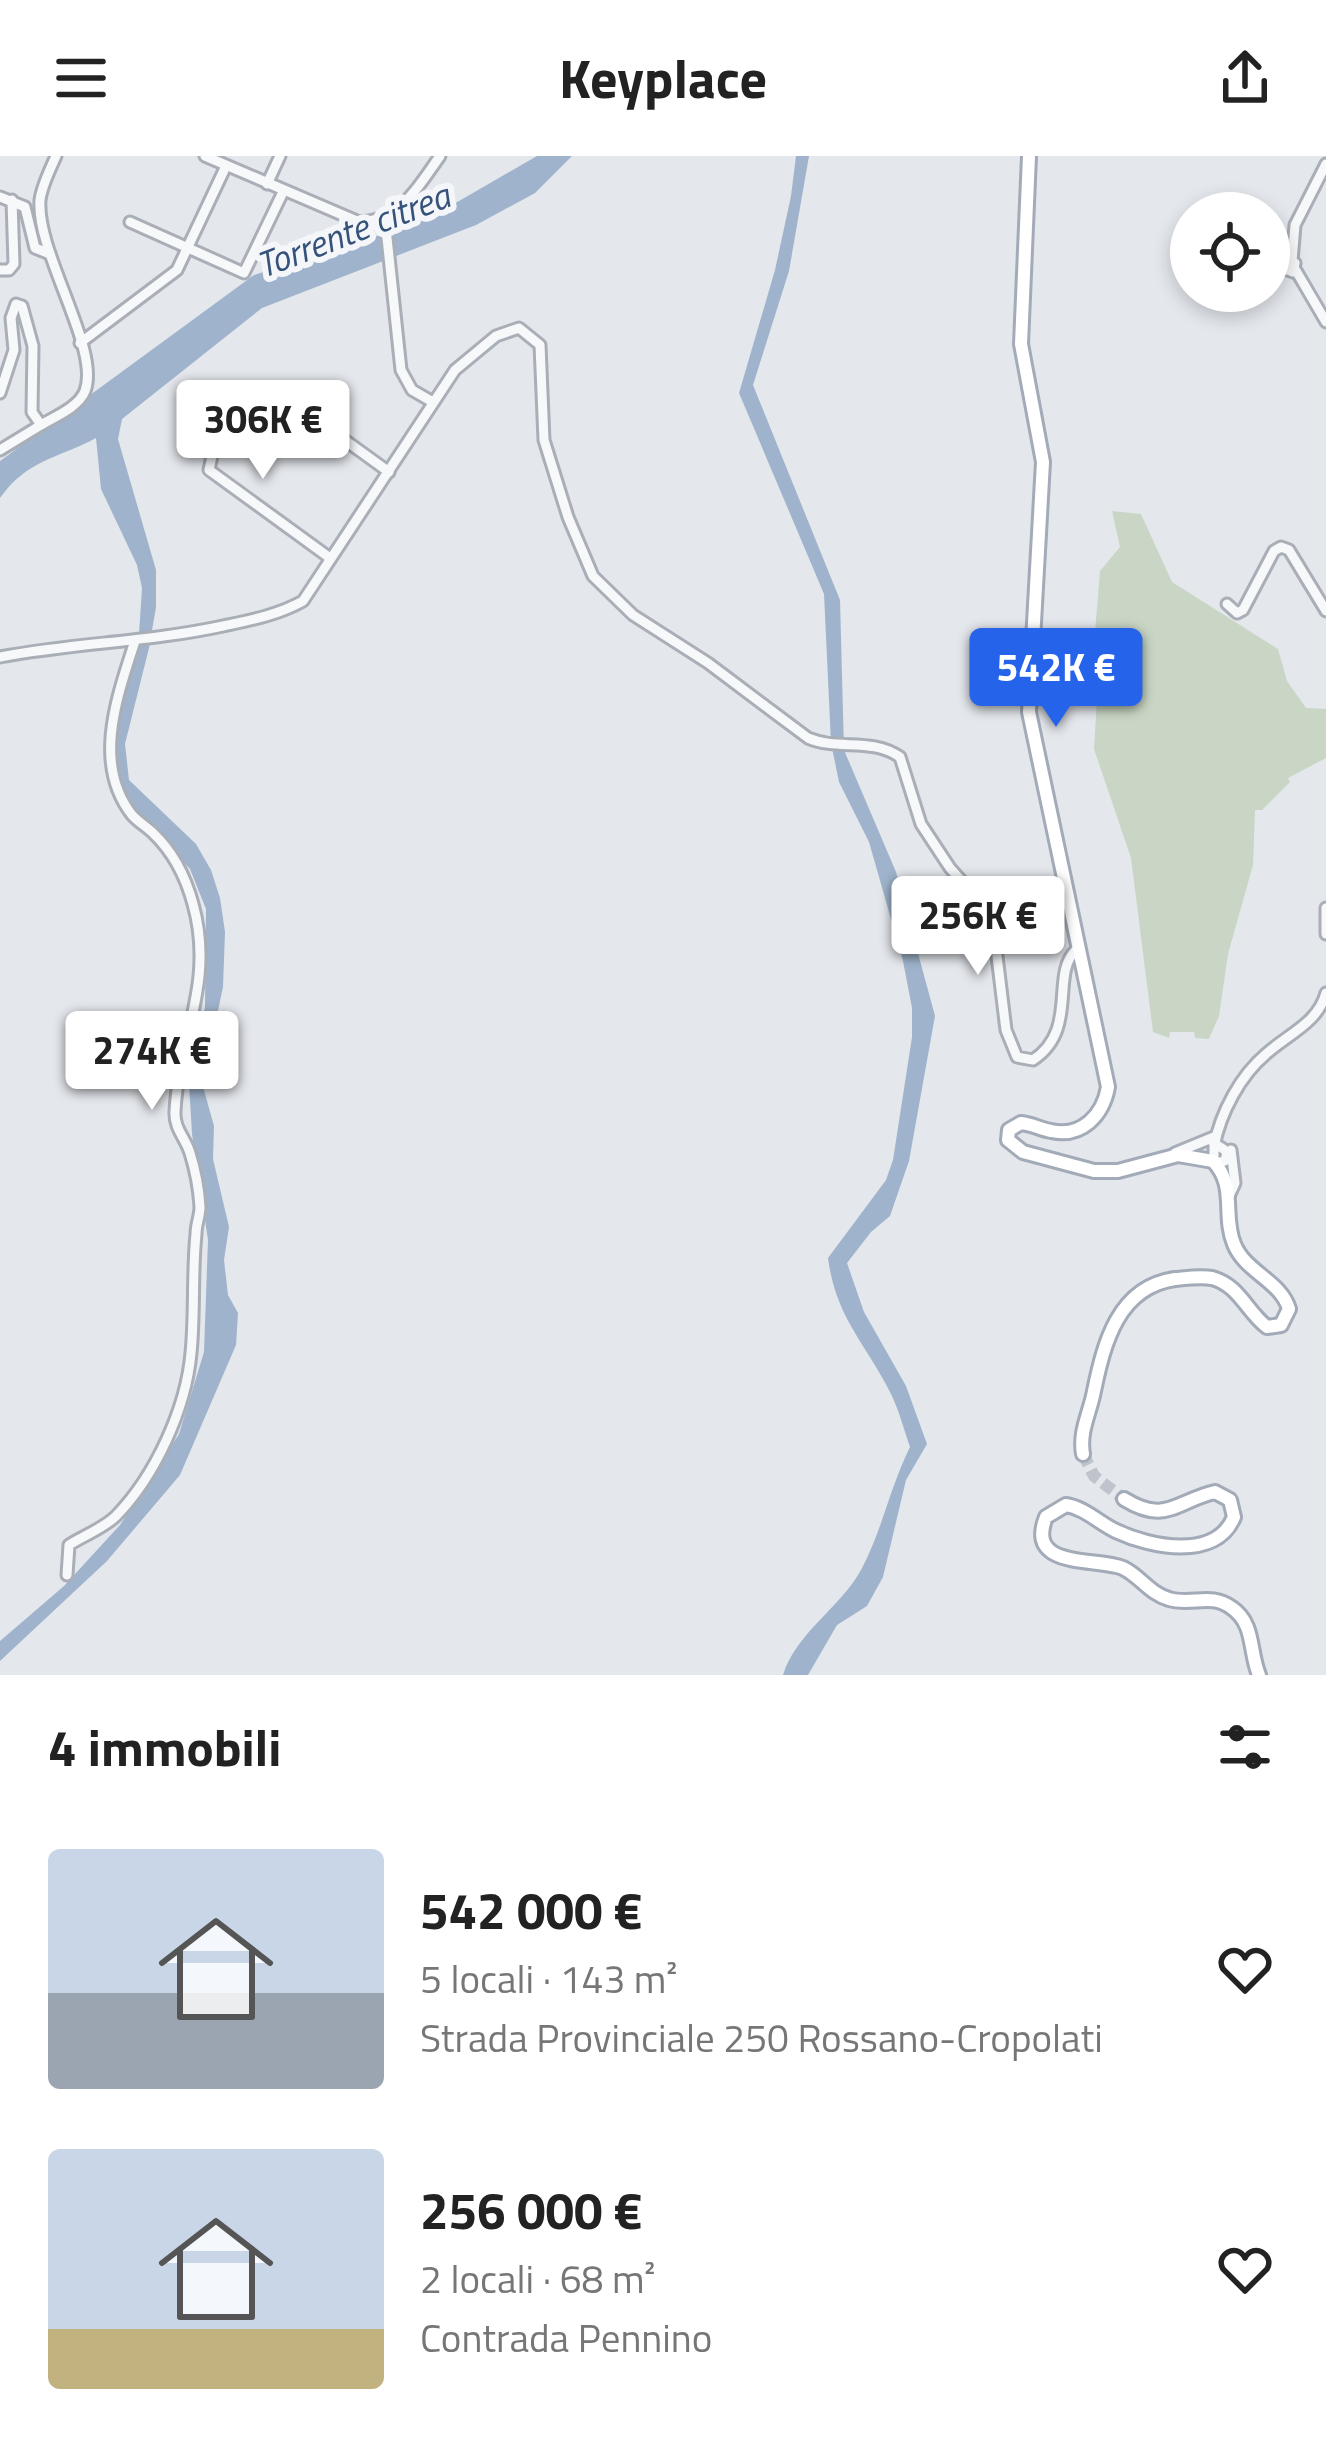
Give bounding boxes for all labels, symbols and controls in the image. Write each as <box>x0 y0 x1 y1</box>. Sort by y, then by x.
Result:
text: Keyplace <box>559 37 767 119</box>
icon: menu <box>48 45 114 111</box>
icon: share <box>1212 45 1278 111</box>
water label: Torrente citrea <box>248 167 460 292</box>
map controls <box>1170 192 1290 312</box>
button: locate <box>1170 192 1290 312</box>
pin: 306K € <box>165 380 361 482</box>
text: 306K € <box>203 389 323 448</box>
pin: 542K € <box>958 628 1154 730</box>
text: 542K € <box>996 637 1116 696</box>
pin: 256K € <box>880 876 1076 978</box>
text: 256K € <box>918 885 1038 944</box>
pin: 274K € <box>54 1011 250 1113</box>
text: 274K € <box>92 1020 212 1079</box>
text: 4 immobili <box>48 1708 281 1786</box>
icon: filters <box>1212 1714 1278 1780</box>
text: 542 000 € <box>420 1871 642 1949</box>
icon: home <box>144 1897 288 2041</box>
icon: heart <box>1212 1936 1278 2002</box>
text: 5 locali · 143 m² <box>420 1949 677 2008</box>
text: Strada Provinciale 250 Rossano-Cropolati <box>420 2008 1103 2067</box>
text: 256 000 € <box>420 2171 642 2249</box>
icon: home <box>144 2197 288 2341</box>
icon: heart <box>1212 2236 1278 2302</box>
text: 2 locali · 68 m² <box>420 2249 656 2308</box>
text: Contrada Pennino <box>420 2308 712 2367</box>

